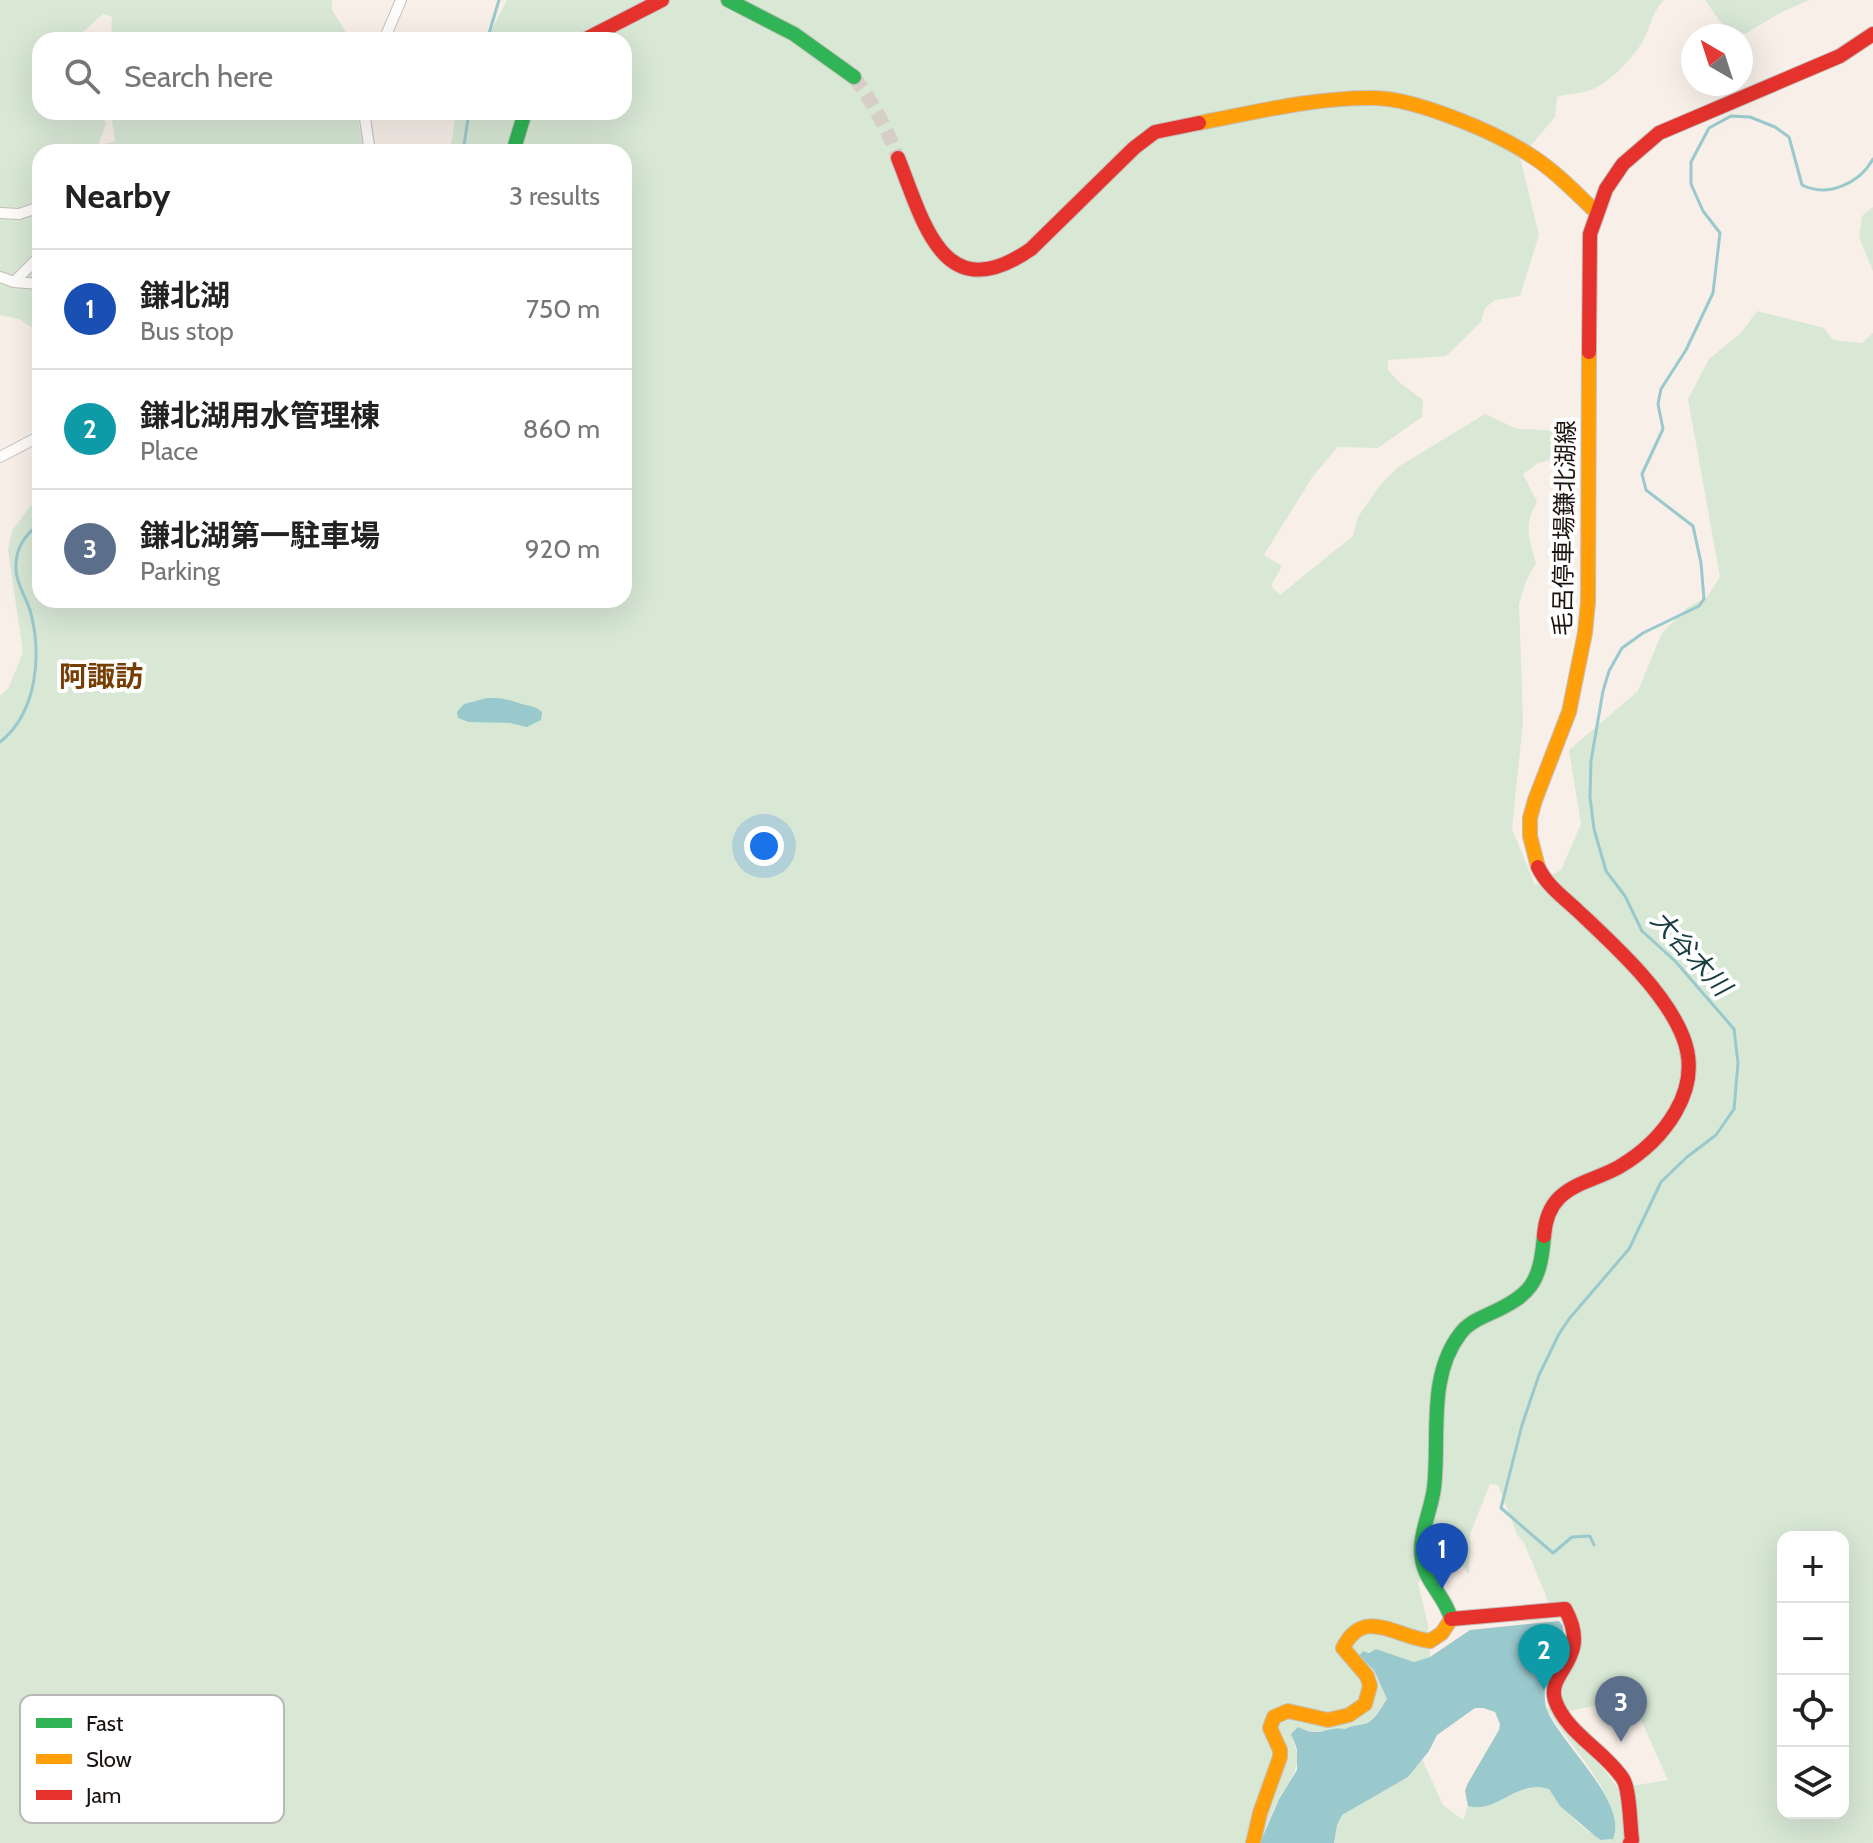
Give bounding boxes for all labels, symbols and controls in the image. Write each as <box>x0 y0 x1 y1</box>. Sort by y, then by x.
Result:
north arrow <box>1681 24 1753 96</box>
search box <box>32 32 632 120</box>
icon: search <box>60 54 104 98</box>
text: Search here <box>124 58 273 95</box>
text: Nearby <box>64 175 171 217</box>
text: 3 results <box>509 180 600 212</box>
text: 鎌北湖 <box>140 277 230 314</box>
text: 1 <box>85 293 95 325</box>
text: 750 m <box>526 293 600 325</box>
text: Bus stop <box>140 315 234 347</box>
text: 鎌北湖用水管理棟 <box>140 397 380 434</box>
text: 2 <box>83 413 97 445</box>
text: 860 m <box>523 413 600 445</box>
street label: 毛呂停車場鎌北湖線 <box>1548 420 1580 636</box>
text: Place <box>140 435 198 467</box>
text: 鎌北湖第一駐車場 <box>140 517 380 554</box>
text: 3 <box>83 533 97 565</box>
text: 920 m <box>525 533 600 565</box>
text: Parking <box>140 555 220 587</box>
district label: 阿諏訪 <box>59 659 143 693</box>
your location <box>744 826 784 866</box>
water label: 大谷木川 <box>1644 904 1740 1005</box>
pin: 1 <box>1416 1523 1468 1589</box>
map controls <box>1777 1531 1849 1819</box>
button: + <box>1777 1531 1849 1603</box>
button: − <box>1777 1603 1849 1675</box>
pin: 2 <box>1518 1624 1570 1690</box>
button: locate <box>1777 1675 1849 1747</box>
pin: 3 <box>1595 1676 1647 1742</box>
legend <box>20 1695 284 1823</box>
text: Fast <box>86 1710 124 1737</box>
text: Slow <box>86 1746 132 1773</box>
button: layers <box>1777 1747 1849 1819</box>
text: Jam <box>85 1782 121 1809</box>

